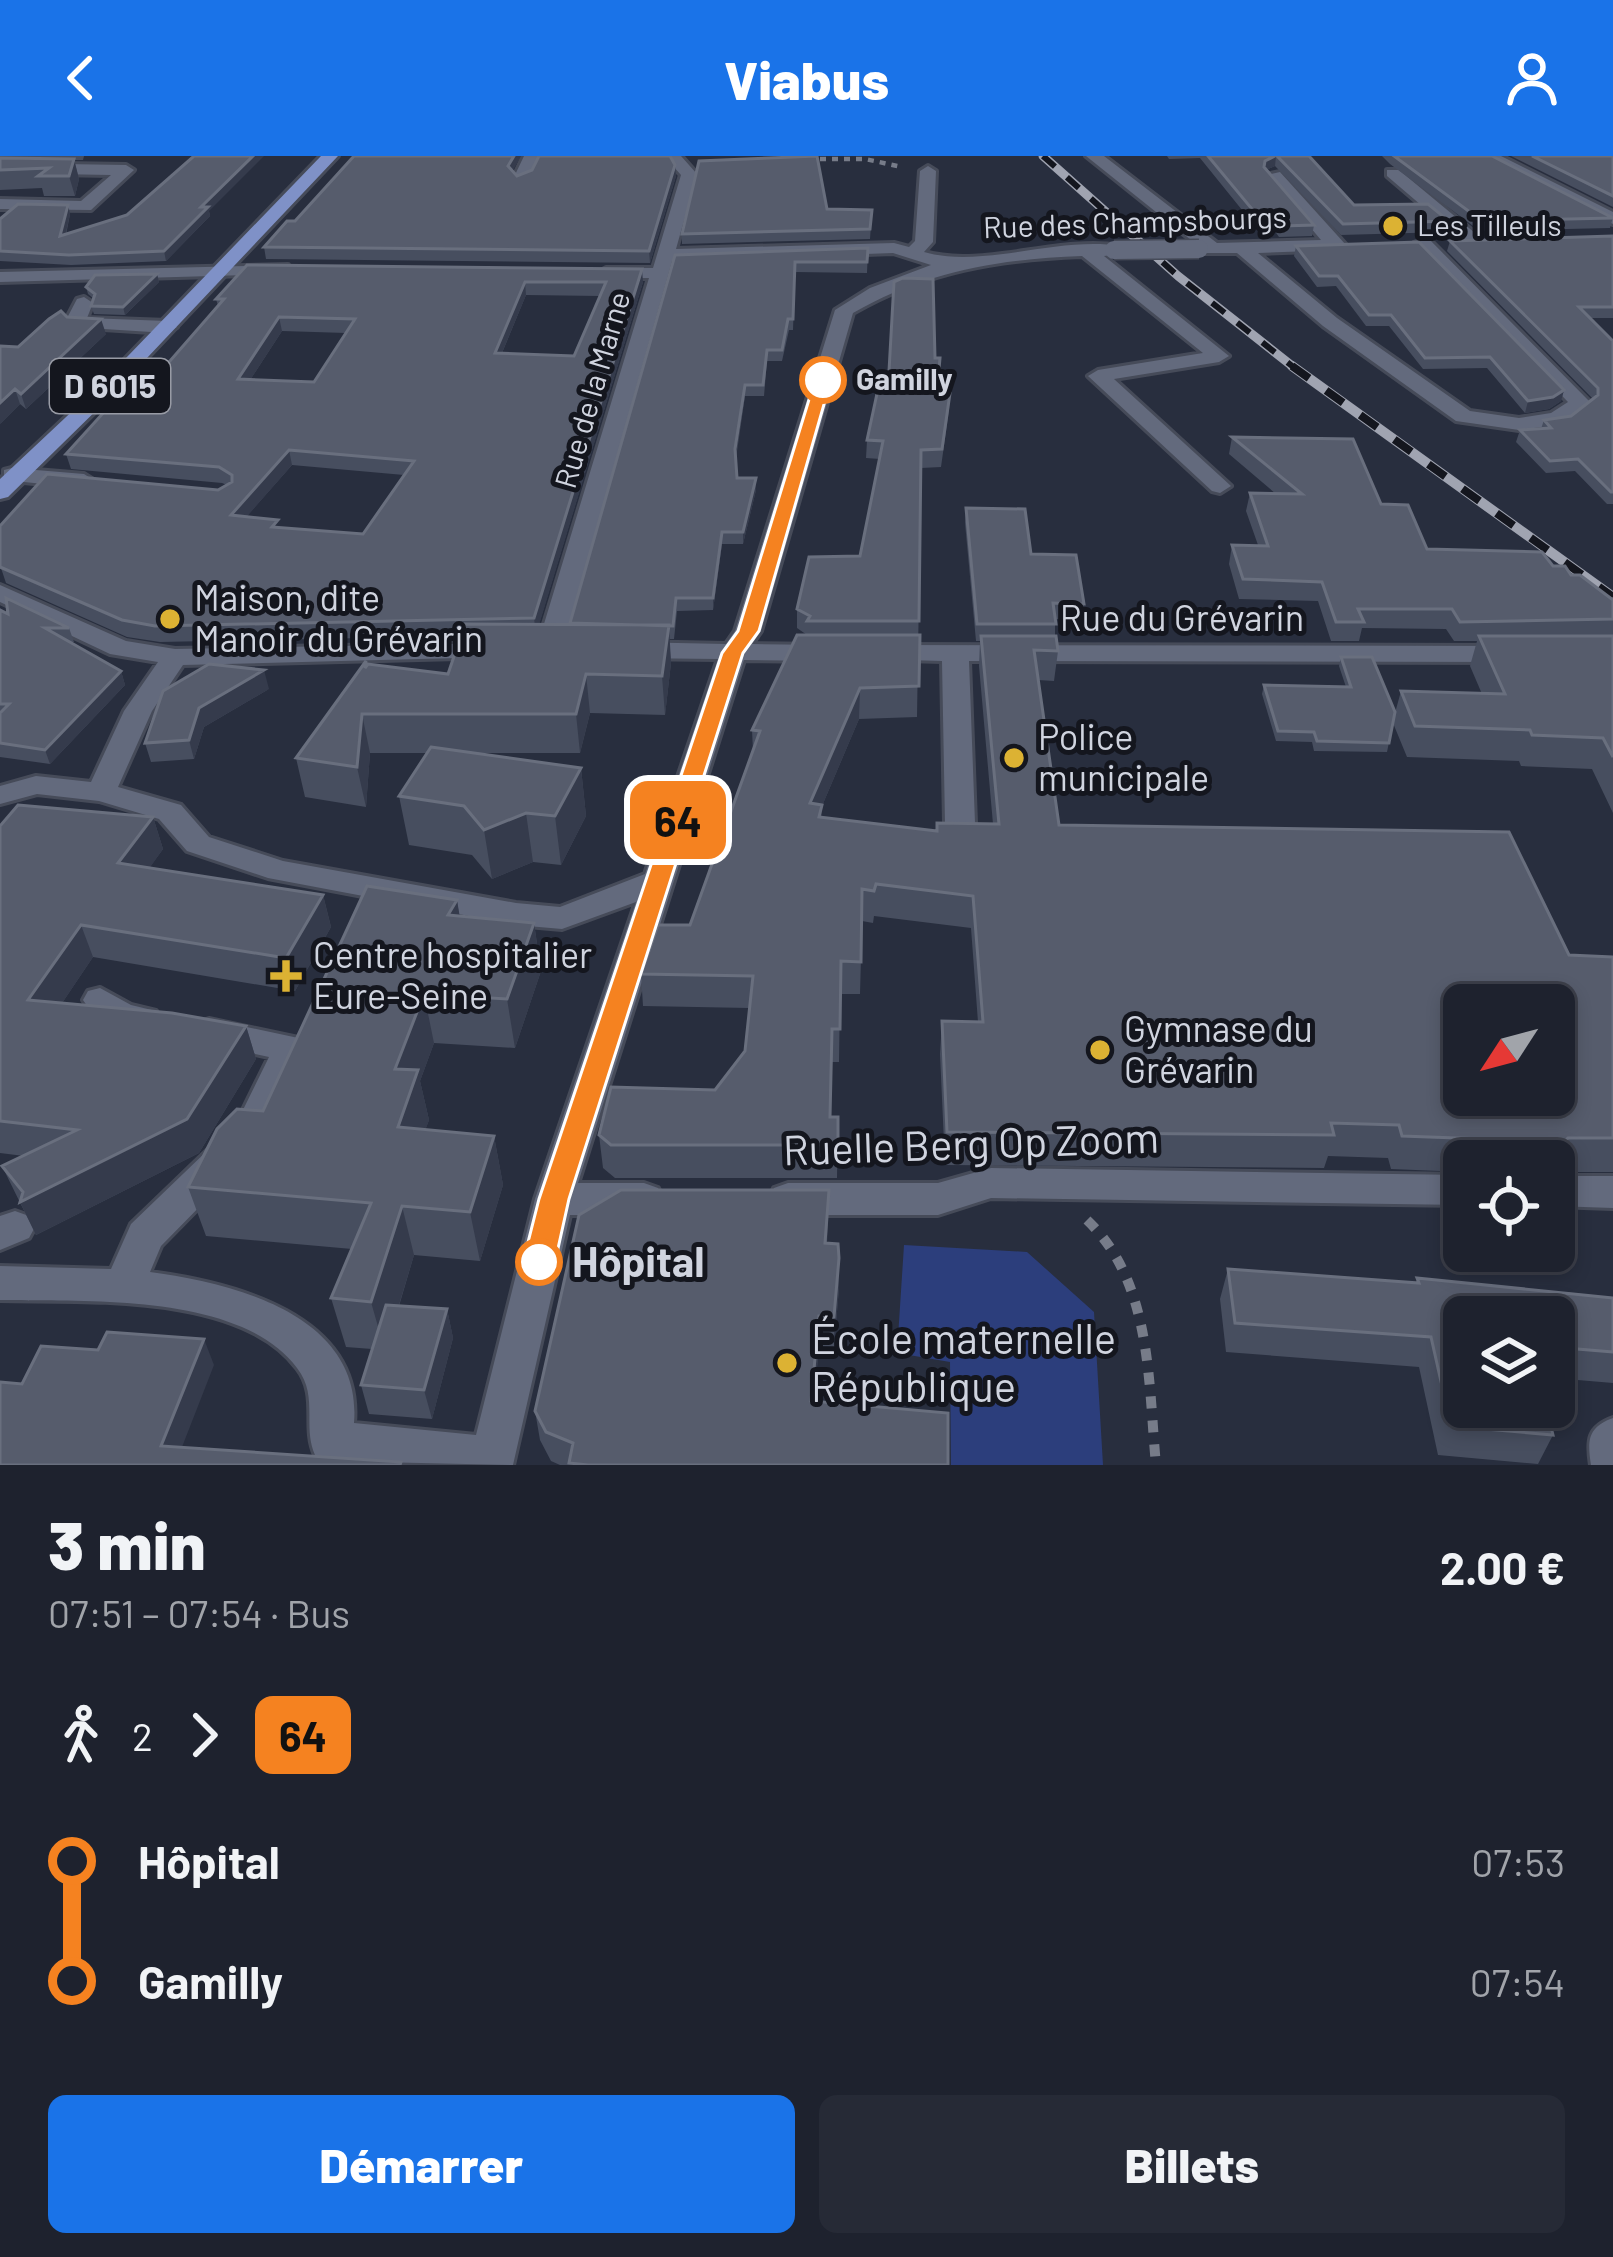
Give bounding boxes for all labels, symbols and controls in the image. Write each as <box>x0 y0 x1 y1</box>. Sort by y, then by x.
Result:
icon: back <box>48 45 114 111</box>
icon: person <box>1499 45 1565 111</box>
text: Viabus <box>724 46 889 111</box>
street label: Rue des Champsbourgs <box>982 198 1287 244</box>
place label: Les Tilleuls <box>1417 206 1562 242</box>
marker: Les Tilleuls <box>1380 213 1406 239</box>
street label: Rue de la Marne <box>546 287 636 492</box>
marker: Gamilly <box>801 358 845 402</box>
road number: D 6015 <box>50 359 170 413</box>
place label: Gamilly <box>856 360 953 396</box>
place label: Maison, dite Manoir du Grévarin <box>194 575 483 659</box>
street label: Rue du Grévarin <box>1060 595 1304 638</box>
marker: Maison, dite Manoir du Grévarin <box>157 606 183 632</box>
place label: Police municipale <box>1038 714 1209 798</box>
marker: Police municipale <box>1001 745 1027 771</box>
line badge: 64 <box>624 781 732 859</box>
text: 64 <box>654 795 702 845</box>
place label: Centre hospitalier Eure-Seine <box>313 932 592 1016</box>
marker: Centre hospitalier Eure-Seine <box>270 960 302 992</box>
north arrow <box>1443 984 1575 1116</box>
map controls <box>1443 984 1575 1428</box>
place label: Gymnase du Grévarin <box>1124 1006 1313 1090</box>
marker: Gymnase du Grévarin <box>1087 1037 1113 1063</box>
street label: Ruelle Berg Op Zoom <box>782 1110 1160 1175</box>
button: locate <box>1443 1140 1575 1272</box>
place label: Hôpital <box>572 1235 704 1285</box>
marker: Hôpital <box>517 1240 561 1284</box>
button: layers <box>1443 1296 1575 1428</box>
place label: École maternelle République <box>811 1312 1116 1411</box>
marker: École maternelle République <box>774 1350 800 1376</box>
text: 3 min <box>48 1504 206 1583</box>
text: 2.00 € <box>1440 1540 1565 1594</box>
text: 07:51 – 07:54 · Bus <box>48 1589 350 1636</box>
icon: walk <box>48 1702 114 1768</box>
icon: forward <box>171 1702 237 1768</box>
text: 64 <box>279 1710 327 1760</box>
text: 2 <box>132 1712 153 1759</box>
text: Hôpital <box>138 1834 280 1888</box>
text: 07:53 <box>1471 1838 1565 1885</box>
text: Gamilly <box>138 1954 283 2008</box>
text: 07:54 <box>1470 1958 1565 2005</box>
button: Démarrer <box>48 2095 795 2233</box>
button: Billets <box>819 2095 1565 2233</box>

